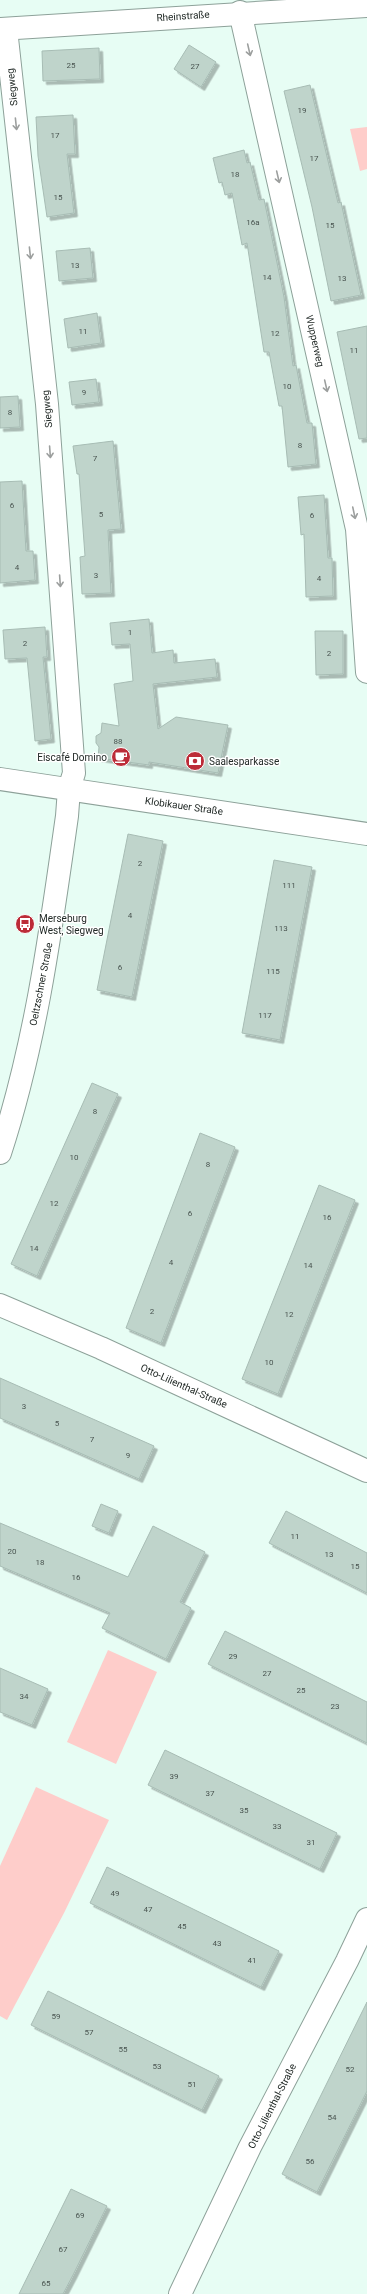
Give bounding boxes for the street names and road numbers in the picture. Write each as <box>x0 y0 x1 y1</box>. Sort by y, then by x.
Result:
street label: Rheinstraße <box>156 9 210 23</box>
street label: Siegweg <box>5 68 19 106</box>
street label: Wupperweg <box>304 314 326 368</box>
street label: Siegweg <box>40 390 54 428</box>
street label: Klobikauer Straße <box>144 795 224 817</box>
street label: Oeltzschner Straße <box>28 941 54 1027</box>
street label: Otto-Lilienthal-Straße <box>139 1362 229 1410</box>
street label: Otto-Lilienthal-Straße <box>246 2062 298 2150</box>

